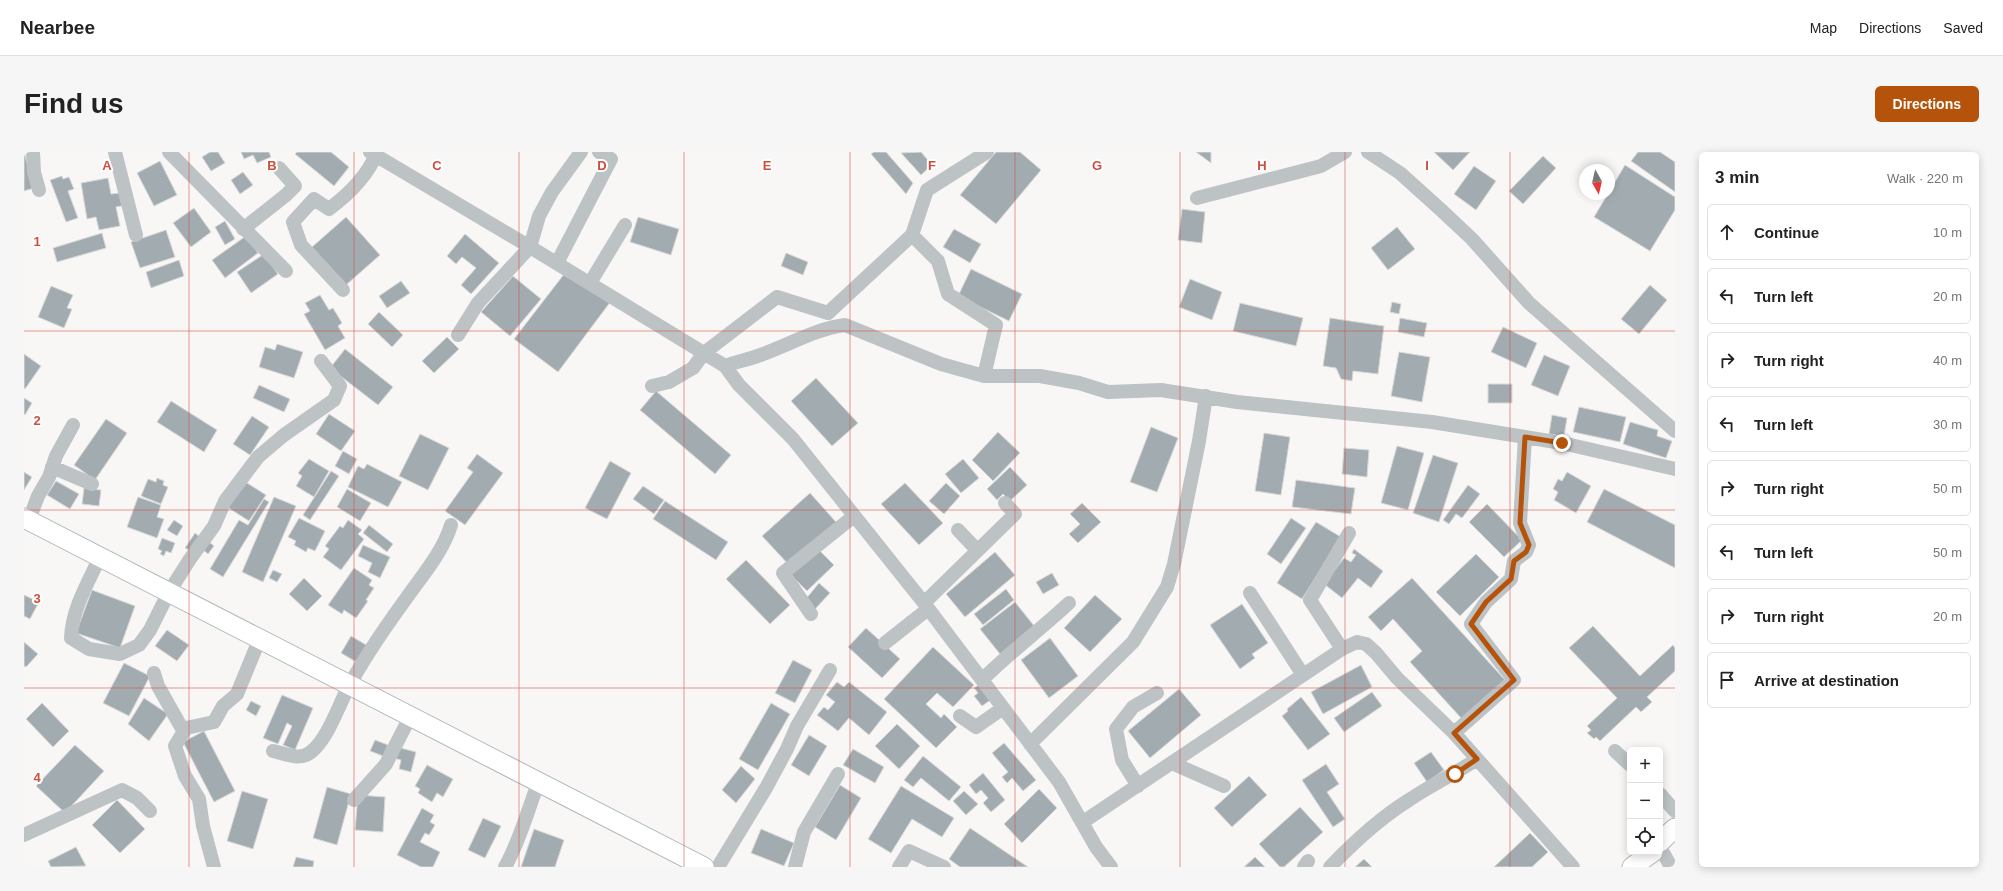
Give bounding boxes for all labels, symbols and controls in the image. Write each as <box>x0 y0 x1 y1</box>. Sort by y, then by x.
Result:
text: Nearbee <box>20 17 95 38</box>
text: Map <box>1810 20 1837 36</box>
text: Directions <box>1859 20 1921 36</box>
text: Saved <box>1943 20 1983 36</box>
button: Directions <box>1875 86 1979 122</box>
text: Find us <box>24 88 124 119</box>
text: A <box>102 158 112 173</box>
text: B <box>267 158 277 173</box>
text: C <box>432 158 442 173</box>
text: D <box>597 158 607 173</box>
text: E <box>763 158 772 173</box>
text: F <box>928 158 936 173</box>
text: G <box>1092 158 1102 173</box>
text: H <box>1257 158 1267 173</box>
text: I <box>1425 158 1429 173</box>
north arrow <box>1579 164 1615 200</box>
text: 3 min <box>1715 168 1759 187</box>
text: Walk · 220 m <box>1887 171 1963 186</box>
icon: ahead <box>1716 221 1738 243</box>
text: Continue <box>1754 224 1819 241</box>
text: 10 m <box>1933 225 1962 240</box>
text: 1 <box>33 234 41 249</box>
icon: left <box>1716 285 1738 307</box>
text: Turn left <box>1754 288 1813 305</box>
text: 20 m <box>1933 289 1962 304</box>
icon: right <box>1716 349 1738 371</box>
text: Turn right <box>1754 352 1824 369</box>
text: 40 m <box>1933 353 1962 368</box>
text: 2 <box>33 413 41 428</box>
icon: left <box>1716 413 1738 435</box>
text: Turn left <box>1754 416 1813 433</box>
text: 30 m <box>1933 417 1962 432</box>
route end <box>1553 434 1571 452</box>
icon: right <box>1716 477 1738 499</box>
text: Turn right <box>1754 480 1824 497</box>
text: 50 m <box>1933 481 1962 496</box>
icon: left <box>1716 541 1738 563</box>
text: Turn left <box>1754 544 1813 561</box>
text: 50 m <box>1933 545 1962 560</box>
text: 3 <box>33 591 41 606</box>
icon: right <box>1716 605 1738 627</box>
text: Turn right <box>1754 608 1824 625</box>
text: 20 m <box>1933 609 1962 624</box>
icon: arrive <box>1716 669 1738 691</box>
text: Arrive at destination <box>1754 672 1899 689</box>
map controls <box>1627 747 1663 855</box>
button: + <box>1627 747 1663 783</box>
route start <box>1446 765 1464 783</box>
text: 4 <box>33 770 41 785</box>
button: − <box>1627 783 1663 819</box>
button: locate <box>1627 819 1663 855</box>

